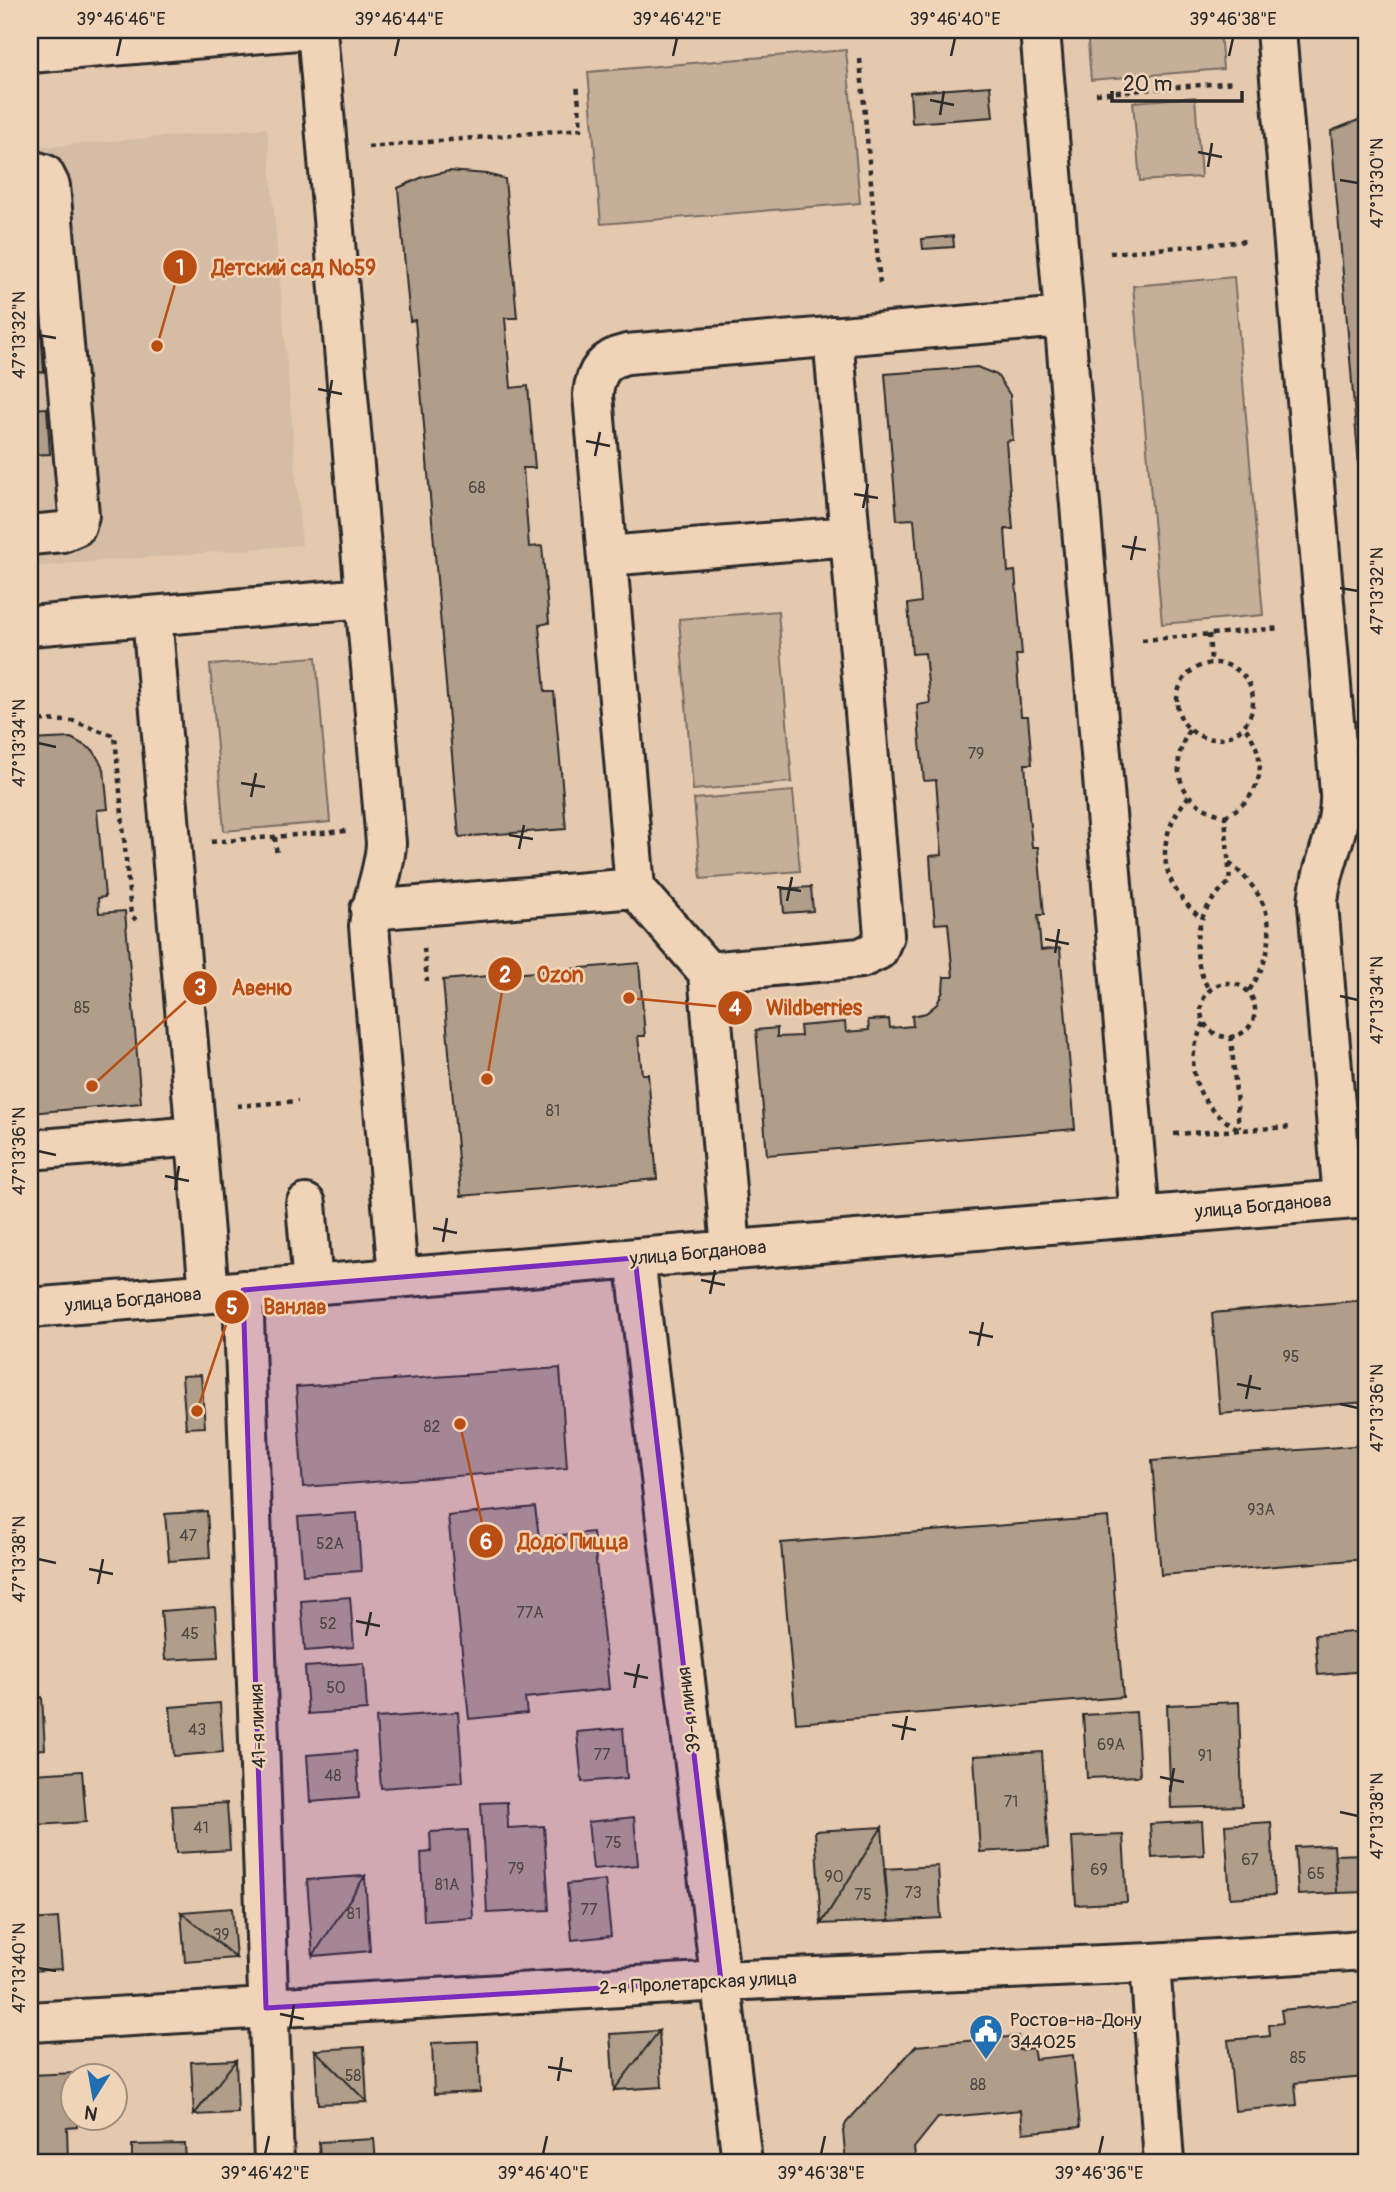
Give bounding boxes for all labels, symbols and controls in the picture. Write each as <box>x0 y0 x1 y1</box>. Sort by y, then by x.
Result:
text: 39°46'46"E <box>76 8 166 31</box>
text: 39°46'44"E <box>354 8 444 31</box>
text: 39°46'42"E <box>633 8 721 31</box>
text: 39°46'40"E <box>909 8 1001 31</box>
text: 39°46'38"E <box>1189 8 1277 31</box>
scale bar <box>1112 60 1242 104</box>
text: 20 m <box>1123 71 1172 98</box>
text: 47°13'30"N <box>1366 138 1389 228</box>
callout: Детский сад №59 <box>163 246 390 288</box>
text: 1 <box>176 255 184 282</box>
text: Детский сад №59 <box>210 255 376 282</box>
text: 47°13'32"N <box>8 291 31 379</box>
house number: 68 <box>468 478 486 498</box>
text: 47°13'32"N <box>1366 547 1389 635</box>
text: 47°13'34"N <box>8 699 31 787</box>
house number: 79 <box>968 744 984 764</box>
callout: Ozon <box>488 953 598 995</box>
text: 47°13'34"N <box>1366 956 1389 1044</box>
text: 2 <box>499 962 511 989</box>
text: Ozon <box>536 962 584 989</box>
callout: Авеню <box>182 967 306 1009</box>
text: 3 <box>194 975 206 1002</box>
text: Авеню <box>231 975 293 1002</box>
callout: Wildberries <box>717 987 876 1029</box>
text: 4 <box>729 995 742 1022</box>
text: Wildberries <box>766 995 863 1022</box>
house number: 85 <box>74 998 90 1018</box>
house number: 81 <box>546 1101 560 1121</box>
text: 47°13'36"N <box>8 1107 31 1195</box>
street label: улица Богданова <box>1193 1188 1332 1224</box>
street label: улица Богданова <box>628 1235 767 1271</box>
street label: улица Богданова <box>63 1282 202 1318</box>
callout: Ванлав <box>215 1286 341 1328</box>
text: 5 <box>226 1294 238 1321</box>
text: Ванлав <box>263 1294 327 1321</box>
house number: 95 <box>1283 1347 1299 1367</box>
text: 47°13'36"N <box>1366 1364 1389 1452</box>
house number: 82 <box>423 1417 441 1437</box>
house number: 93А <box>1247 1500 1275 1520</box>
text: 47°13'38"N <box>8 1515 31 1603</box>
callout: Додо Пицца <box>469 1520 642 1562</box>
house number: 47 <box>179 1526 197 1546</box>
text: 6 <box>480 1529 492 1556</box>
text: Додо Пицца <box>516 1529 628 1556</box>
house number: 52А <box>316 1534 344 1554</box>
house number: 77А <box>516 1603 544 1623</box>
house number: 52 <box>319 1614 337 1634</box>
house number: 45 <box>181 1624 199 1644</box>
street label: 39-я линия <box>672 1665 706 1755</box>
house number: 50 <box>326 1678 346 1698</box>
street label: 41-я линия <box>245 1683 271 1769</box>
house number: 43 <box>188 1720 206 1740</box>
house number: 69А <box>1097 1735 1125 1755</box>
house number: 77 <box>594 1745 611 1765</box>
house number: 91 <box>1198 1746 1212 1766</box>
house number: 48 <box>324 1766 342 1786</box>
text: 47°13'38"N <box>1366 1772 1389 1860</box>
house number: 71 <box>1004 1792 1018 1812</box>
house number: 41 <box>193 1818 209 1838</box>
house number: 75 <box>604 1833 622 1853</box>
house number: 67 <box>1241 1850 1259 1870</box>
house number: 79 <box>508 1859 524 1879</box>
house number: 69 <box>1090 1860 1108 1880</box>
house number: 65 <box>1307 1864 1325 1884</box>
house number: 90 <box>824 1867 844 1887</box>
house number: 81А <box>435 1875 459 1895</box>
house number: 73 <box>904 1883 922 1903</box>
house number: 75 <box>854 1885 872 1905</box>
house number: 77 <box>581 1900 598 1920</box>
house number: 81 <box>347 1904 361 1924</box>
text: 47°13'40"N <box>8 1923 31 2013</box>
house number: 39 <box>212 1925 230 1945</box>
street label: 2-я Пролетарская улица <box>599 1966 797 2000</box>
place label: Ростов-на-Дону 344025 <box>1010 2008 1142 2054</box>
public building icon: Ростов-на-Дону 344025 <box>967 2012 1005 2061</box>
house number: 85 <box>1290 2048 1306 2068</box>
north arrow <box>60 2062 130 2132</box>
house number: 58 <box>345 2066 361 2086</box>
house number: 88 <box>970 2075 986 2095</box>
text: N <box>82 2100 100 2126</box>
text: 39°46'42"E <box>221 2162 309 2185</box>
text: 39°46'40"E <box>497 2162 589 2185</box>
text: 39°46'38"E <box>777 2162 865 2185</box>
text: 39°46'36"E <box>1055 2162 1143 2185</box>

